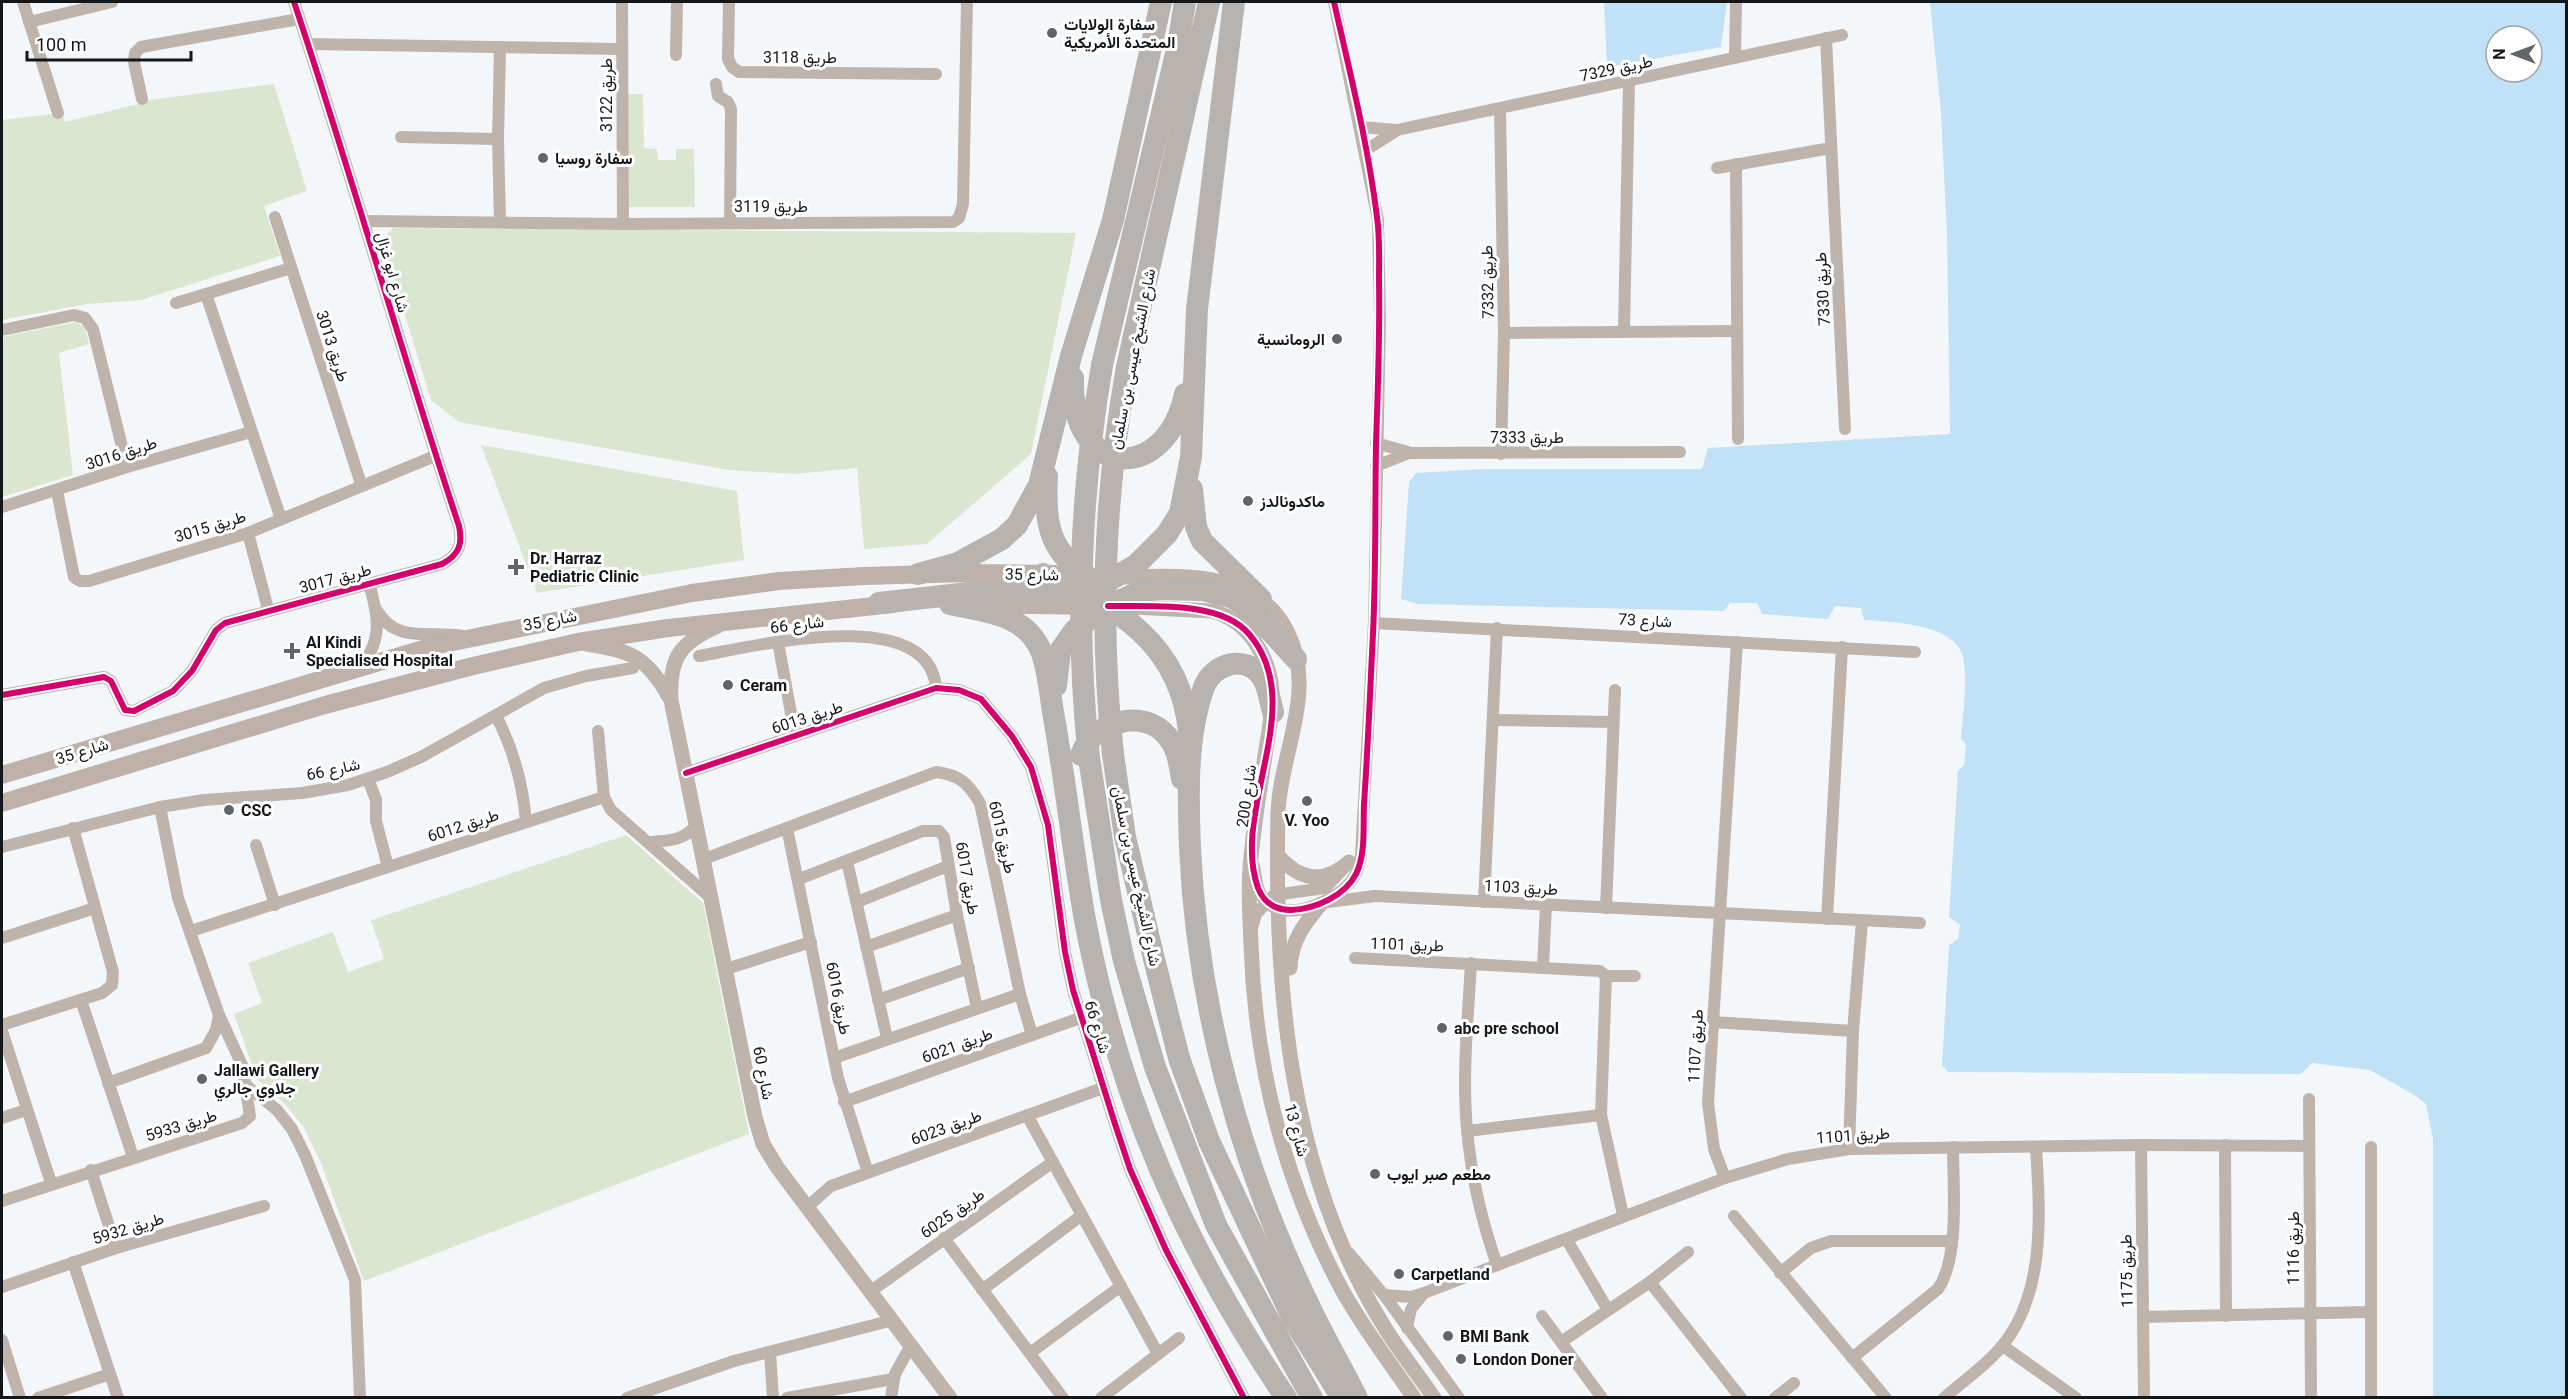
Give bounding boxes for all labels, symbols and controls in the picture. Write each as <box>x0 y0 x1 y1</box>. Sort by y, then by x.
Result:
place label: سفارة الولايات المتحدة الأمريكية <box>1064 15 1175 53</box>
scale bar <box>27 24 190 62</box>
north arrow <box>2484 24 2544 84</box>
marker: سفارة الولايات المتحدة الأمريكية <box>1045 26 1059 40</box>
text: 100 m <box>36 34 87 55</box>
street label: طريق 3118 <box>763 48 837 68</box>
text: N <box>2490 48 2509 60</box>
street label: طريق 7329 <box>1578 52 1654 86</box>
street label: طريق 3122 <box>597 58 617 132</box>
place label: سفارة روسيا <box>555 149 633 169</box>
marker: سفارة روسيا <box>536 151 550 165</box>
street label: طريق 3119 <box>734 197 808 217</box>
street label: شارع ابو غزال <box>370 230 413 315</box>
street label: طريق 7332 <box>1477 245 1499 319</box>
street label: طريق 7330 <box>1811 252 1835 326</box>
street label: شارع الشيخ عيسى بن سلمان <box>1106 267 1161 451</box>
street label: طريق 3013 <box>311 308 353 385</box>
place label: الرومانسية <box>1257 330 1325 350</box>
marker: الرومانسية <box>1330 332 1344 346</box>
street label: طريق 7333 <box>1490 428 1564 448</box>
street label: طريق 3016 <box>83 433 160 475</box>
place label: ماكدونالدز <box>1259 492 1325 512</box>
marker: ماكدونالدز <box>1241 494 1255 508</box>
street label: طريق 3015 <box>172 507 249 547</box>
place label: Dr. Harraz Pediatric Clinic <box>530 549 639 586</box>
marker: Dr. Harraz Pediatric Clinic <box>507 558 525 576</box>
street label: طريق 3017 <box>297 560 374 598</box>
street label: شارع 35 <box>1005 565 1059 586</box>
street label: شارع 35 <box>522 606 579 637</box>
street label: شارع 73 <box>1617 610 1673 633</box>
street label: شارع 66 <box>769 612 825 639</box>
place label: Al Kindi Specialised Hospital <box>306 633 453 670</box>
marker: Al Kindi Specialised Hospital <box>283 642 301 660</box>
place label: Ceram <box>740 676 787 695</box>
marker: Ceram <box>721 678 735 692</box>
street label: طريق 6013 <box>769 697 846 739</box>
street label: شارع 35 <box>53 734 111 770</box>
street label: شارع 66 <box>305 755 362 786</box>
street label: شارع 200 <box>1233 763 1262 829</box>
street label: شارع الشيخ عيسى بن سلمان <box>1106 784 1165 968</box>
marker: V. Yoo <box>1300 794 1314 808</box>
street label: طريق 6015 <box>984 799 1020 875</box>
place label: CSC <box>241 801 272 820</box>
marker: CSC <box>222 803 236 817</box>
street label: طريق 6012 <box>425 805 502 847</box>
place label: V. Yoo <box>1285 811 1329 830</box>
street label: طريق 6017 <box>951 840 983 916</box>
street label: طريق 1103 <box>1484 876 1558 900</box>
street label: طريق 1101 <box>1370 934 1444 956</box>
street label: طريق 6016 <box>821 960 855 1036</box>
street label: شارع 66 <box>1079 998 1115 1056</box>
street label: طريق 1107 <box>1684 1009 1708 1083</box>
place label: abc pre school <box>1454 1019 1559 1038</box>
marker: abc pre school <box>1435 1021 1449 1035</box>
street label: طريق 6021 <box>919 1024 995 1068</box>
street label: شارع 60 <box>747 1045 778 1102</box>
place label: Jallawi Gallery جلاوي جالري <box>214 1061 320 1102</box>
marker: Jallawi Gallery جلاوي جالري <box>195 1072 209 1086</box>
street label: شارع 13 <box>1278 1102 1313 1159</box>
street label: طريق 5933 <box>143 1106 220 1146</box>
street label: طريق 6023 <box>908 1106 984 1150</box>
street label: طريق 1101 <box>1816 1123 1891 1149</box>
place label: مطعم صبر ايوب <box>1387 1165 1491 1185</box>
marker: مطعم صبر ايوب <box>1368 1167 1382 1181</box>
street label: طريق 6025 <box>917 1184 989 1243</box>
street label: طريق 5932 <box>90 1209 167 1249</box>
street label: طريق 1116 <box>2284 1211 2304 1285</box>
street label: طريق 1175 <box>2116 1234 2138 1308</box>
place label: Carpetland <box>1411 1265 1490 1284</box>
marker: Carpetland <box>1392 1267 1406 1281</box>
place label: BMI Bank <box>1460 1327 1530 1346</box>
marker: BMI Bank <box>1441 1329 1455 1343</box>
place label: London Doner <box>1473 1350 1574 1369</box>
marker: London Doner <box>1454 1352 1468 1366</box>

